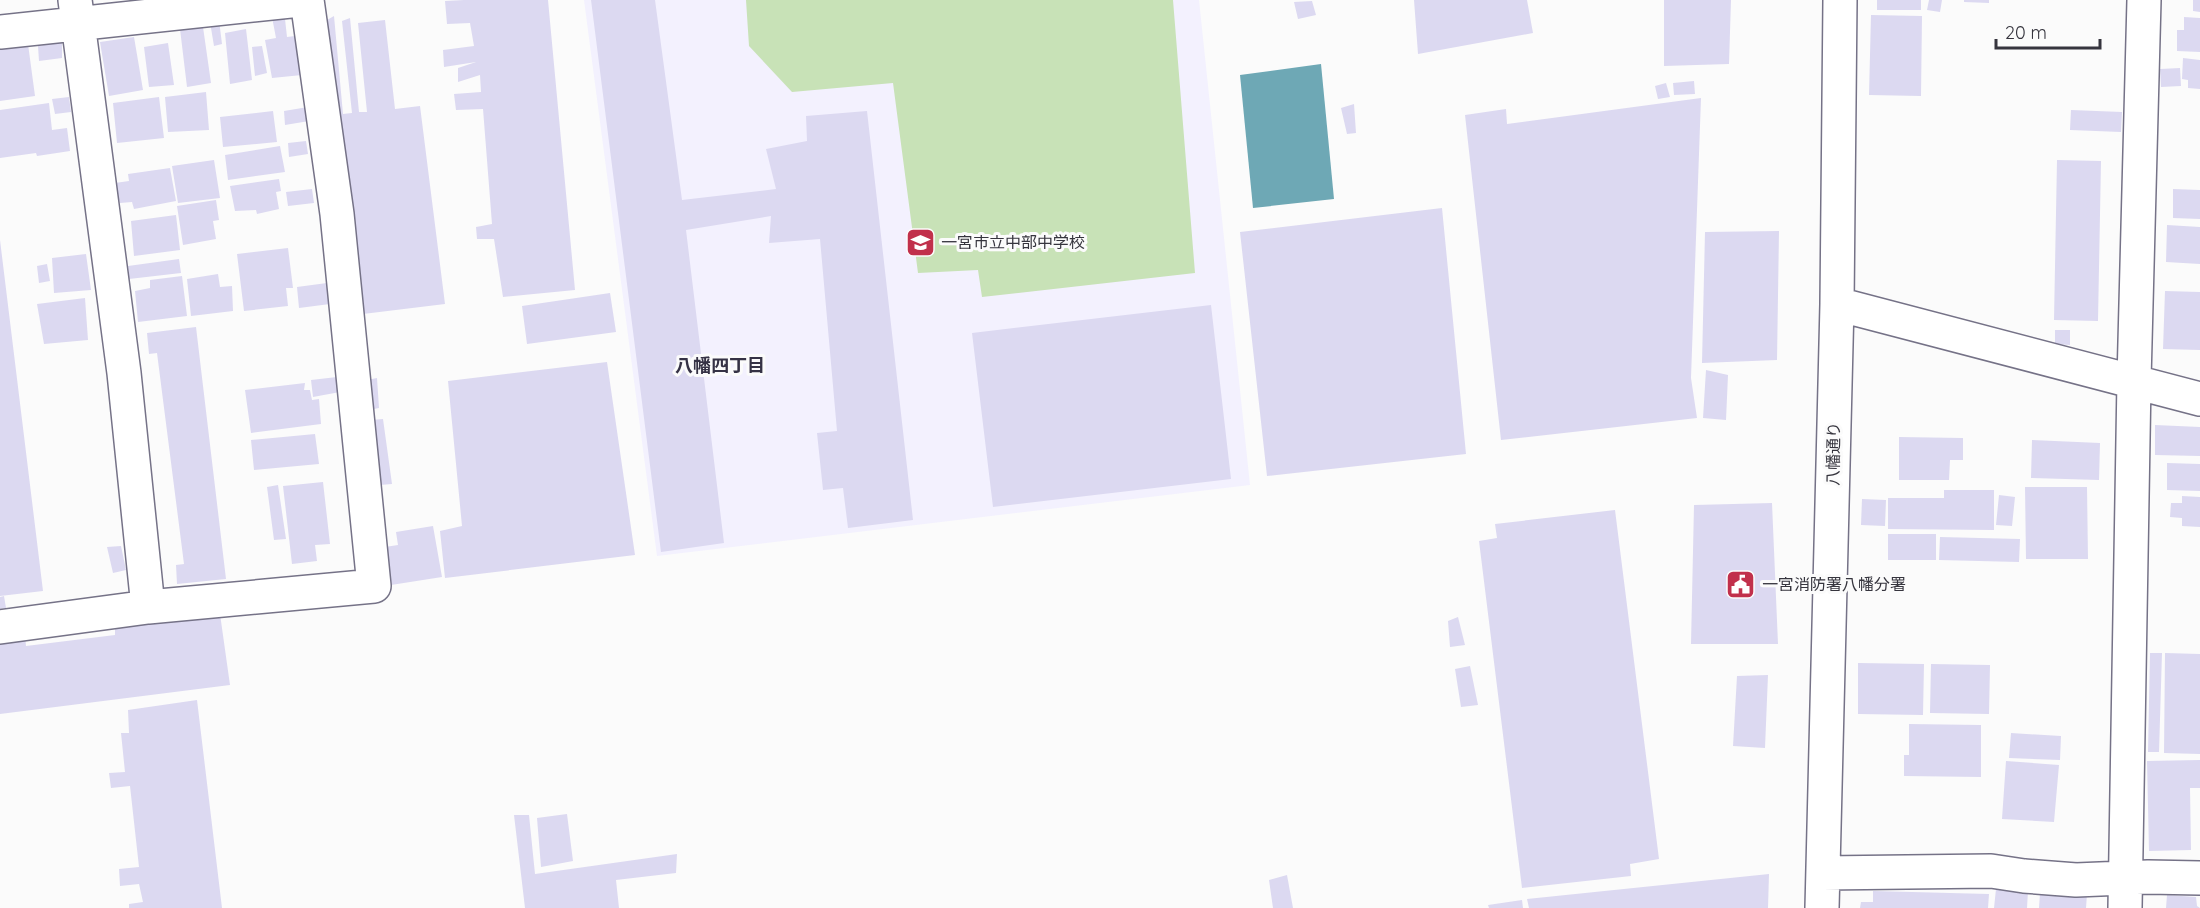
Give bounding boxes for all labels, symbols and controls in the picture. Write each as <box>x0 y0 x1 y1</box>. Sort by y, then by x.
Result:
scale bar <box>1996 12 2100 50</box>
text: 20 m <box>2005 21 2047 44</box>
school or university icon: 一宮市立中部中学校 <box>904 226 936 258</box>
place label: 一宮市立中部中学校 <box>941 232 1085 252</box>
district label: 八幡四丁目 <box>675 354 765 377</box>
street label: 八幡通り <box>1822 422 1844 486</box>
public building icon: 一宮消防署八幡分署 <box>1725 568 1757 600</box>
place label: 一宮消防署八幡分署 <box>1762 574 1906 594</box>

